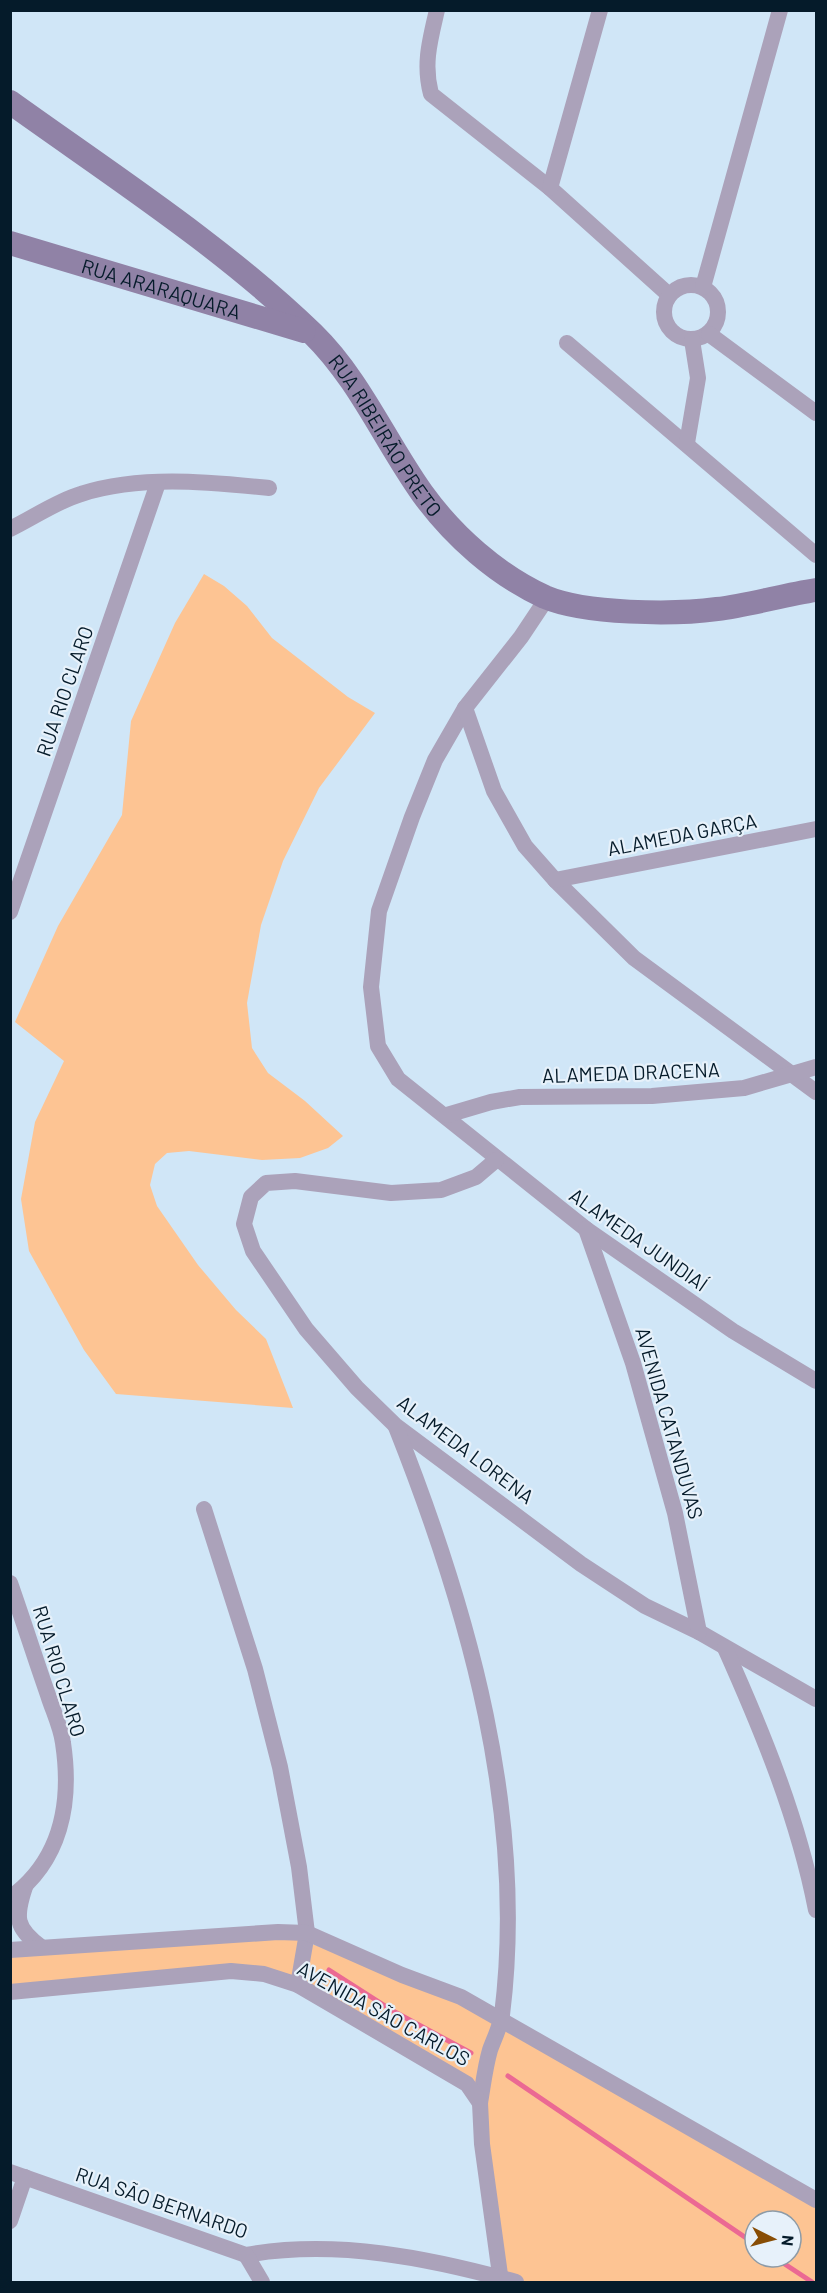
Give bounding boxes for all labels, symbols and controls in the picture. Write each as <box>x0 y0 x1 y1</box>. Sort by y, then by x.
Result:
street label: RUA ARARAQUARA <box>79 253 244 323</box>
street label: RUA RIBEIRÃO PRETO <box>324 349 447 521</box>
street label: RUA RIO CLARO <box>30 623 98 759</box>
street label: ALAMEDA GARÇA <box>605 808 759 860</box>
street label: ALAMEDA DRACENA <box>542 1057 720 1087</box>
street label: ALAMEDA JUNDIAÍ <box>565 1182 713 1296</box>
street label: AVENIDA CATANDUVAS <box>631 1324 709 1522</box>
street label: ALAMEDA LORENA <box>393 1390 539 1508</box>
street label: RUA RIO CLARO <box>29 1602 91 1740</box>
street label: AVENIDA SÃO CARLOS <box>294 1956 474 2070</box>
street label: RUA SÃO BERNARDO <box>73 2161 251 2243</box>
north arrow <box>743 2209 803 2269</box>
text: N <box>778 2234 798 2247</box>

